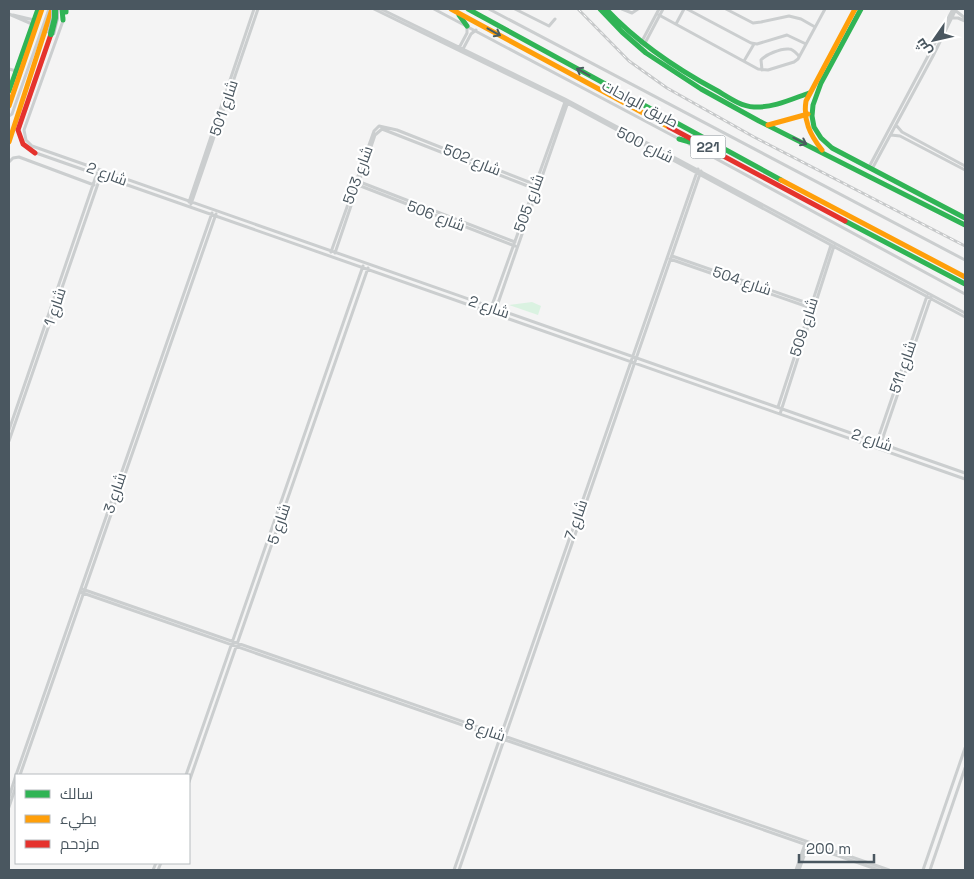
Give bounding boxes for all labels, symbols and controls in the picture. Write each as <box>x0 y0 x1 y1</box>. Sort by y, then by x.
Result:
north arrow <box>909 15 959 65</box>
one-way arrow <box>486 28 501 37</box>
text: ش <box>911 35 936 60</box>
one-way arrow <box>576 67 591 77</box>
street label: طريق الواحات <box>598 76 682 132</box>
street label: شارع 501 <box>205 77 244 139</box>
street label: شارع 500 <box>613 122 677 169</box>
road number: 221 <box>690 136 726 158</box>
one-way arrow <box>792 136 807 146</box>
street label: شارع 502 <box>440 139 504 182</box>
street label: شارع 503 <box>338 143 379 207</box>
street label: شارع 2 <box>84 157 130 192</box>
street label: شارع 505 <box>509 171 550 235</box>
street label: شارع 506 <box>404 196 468 237</box>
street label: شارع 504 <box>710 262 774 301</box>
street label: شارع 1 <box>39 285 72 329</box>
street label: شارع 2 <box>466 291 512 324</box>
street label: شارع 509 <box>785 295 824 359</box>
street label: شارع 511 <box>885 338 922 396</box>
street label: شارع 2 <box>849 424 895 457</box>
street label: شارع 3 <box>99 470 132 516</box>
street label: شارع 7 <box>560 497 593 543</box>
street label: شارع 5 <box>263 501 296 547</box>
street label: شارع 8 <box>461 714 508 747</box>
legend <box>15 774 190 864</box>
text: سالك <box>60 784 93 803</box>
text: بطيء <box>60 809 97 831</box>
scale bar <box>799 832 874 864</box>
text: مزدحم <box>60 834 100 854</box>
text: 200 m <box>806 839 851 858</box>

